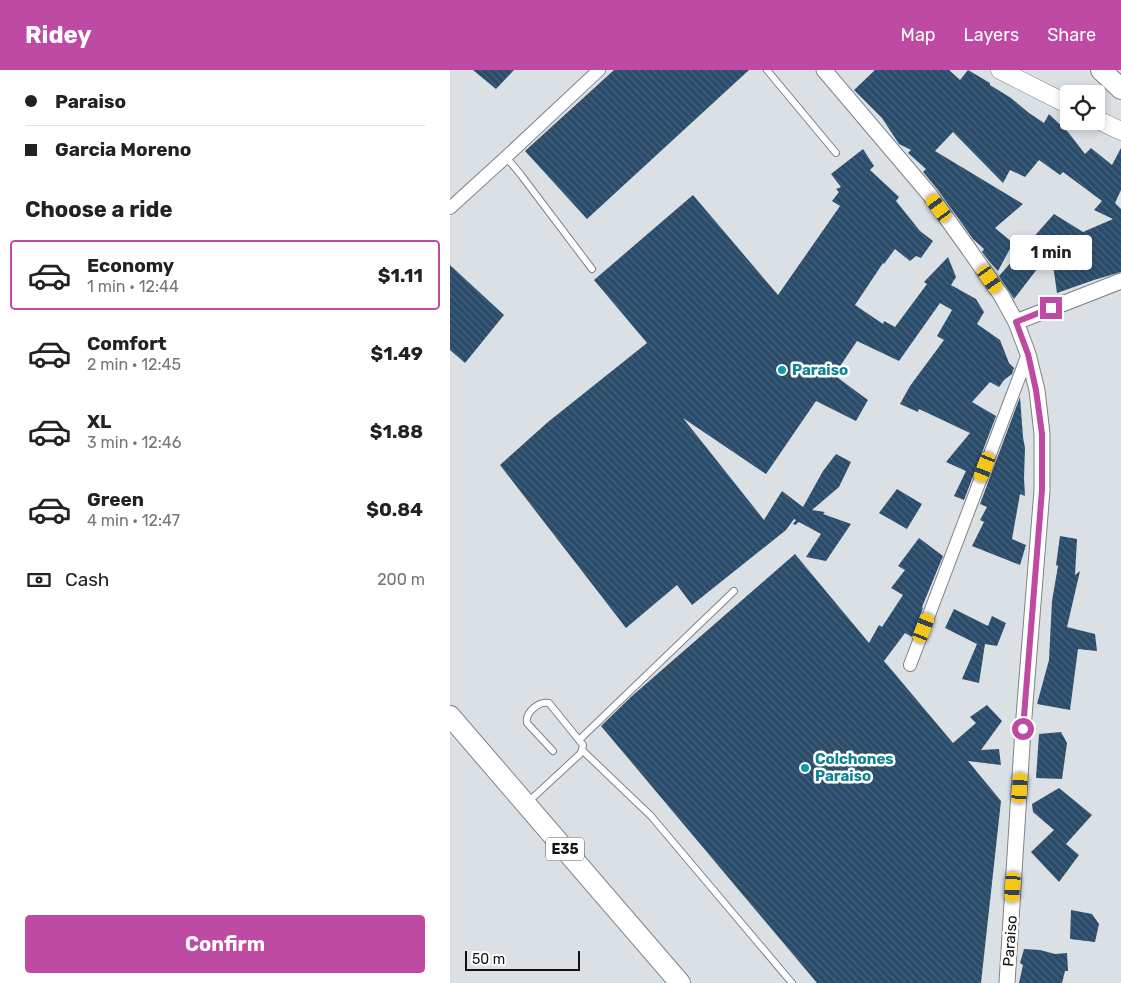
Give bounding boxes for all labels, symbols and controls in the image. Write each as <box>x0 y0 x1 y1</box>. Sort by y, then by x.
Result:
text: Ridey <box>25 21 92 49</box>
text: Map <box>901 24 936 46</box>
text: Layers <box>964 24 1019 46</box>
text: Share <box>1047 24 1096 46</box>
map controls <box>1060 85 1105 130</box>
button: locate <box>1060 85 1105 130</box>
text: Paraiso <box>55 90 126 113</box>
text: Garcia Moreno <box>55 138 191 161</box>
car <box>924 191 953 225</box>
text: Choose a ride <box>25 196 172 223</box>
callout: 1 min <box>1010 236 1092 270</box>
text: 1 min <box>1031 243 1071 262</box>
icon: car <box>27 253 72 298</box>
text: Economy <box>87 254 174 277</box>
car <box>975 262 1004 296</box>
text: $1.11 <box>378 264 423 287</box>
text: 1 min · 12:44 <box>87 277 179 296</box>
route end <box>1040 297 1062 319</box>
icon: car <box>27 331 72 376</box>
text: Comfort <box>87 332 167 355</box>
text: $1.49 <box>371 342 423 365</box>
text: 2 min · 12:45 <box>87 355 181 374</box>
place label: Paraiso <box>792 361 848 379</box>
marker: Paraiso <box>776 364 788 376</box>
icon: car <box>27 409 72 454</box>
text: XL <box>87 410 111 433</box>
text: $1.88 <box>370 420 423 443</box>
text: 3 min · 12:46 <box>87 433 181 452</box>
car <box>972 450 997 484</box>
icon: car <box>27 487 72 532</box>
text: Green <box>87 488 144 511</box>
text: $0.84 <box>366 498 423 521</box>
text: 4 min · 12:47 <box>87 511 180 530</box>
icon: cash <box>25 566 53 594</box>
text: Cash <box>65 568 109 591</box>
text: 200 m <box>377 570 425 589</box>
car <box>911 611 936 645</box>
route start <box>1012 718 1034 740</box>
place label: Colchones Paraiso <box>815 750 894 785</box>
marker: Colchones Paraiso <box>799 762 811 774</box>
car <box>1011 773 1028 803</box>
road number: E35 <box>546 838 584 861</box>
car <box>1004 872 1021 902</box>
button: Confirm <box>25 915 425 973</box>
street label: Paraiso <box>999 915 1021 967</box>
scale bar <box>465 948 580 971</box>
text: 50 m <box>472 951 505 968</box>

